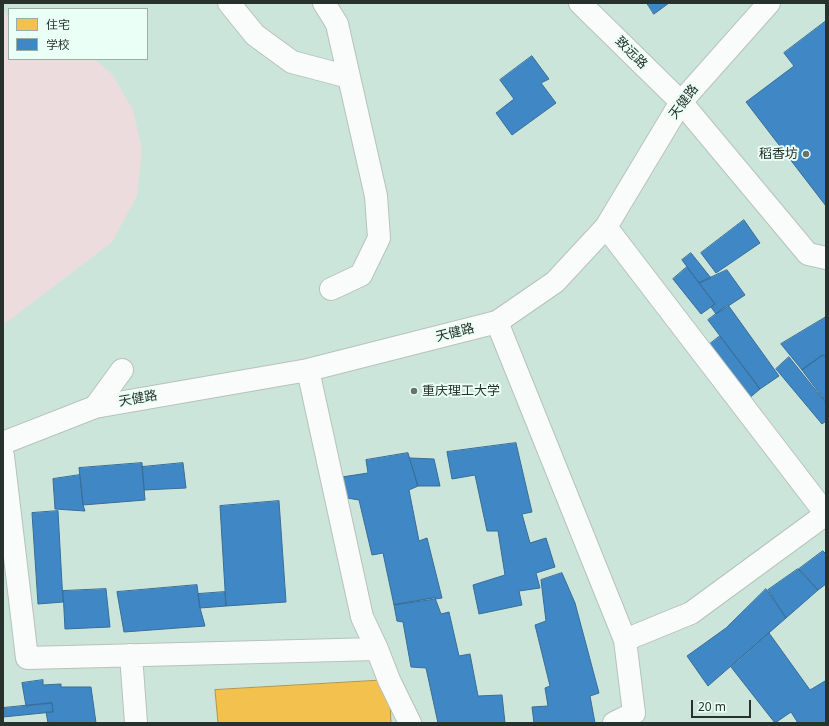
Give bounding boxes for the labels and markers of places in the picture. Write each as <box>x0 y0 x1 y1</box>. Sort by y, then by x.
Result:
place label: 稻香坊 <box>759 146 798 162</box>
marker: 稻香坊 <box>801 149 811 159</box>
place label: 重庆理工大学 <box>422 383 500 399</box>
marker: 重庆理工大学 <box>409 386 419 396</box>

